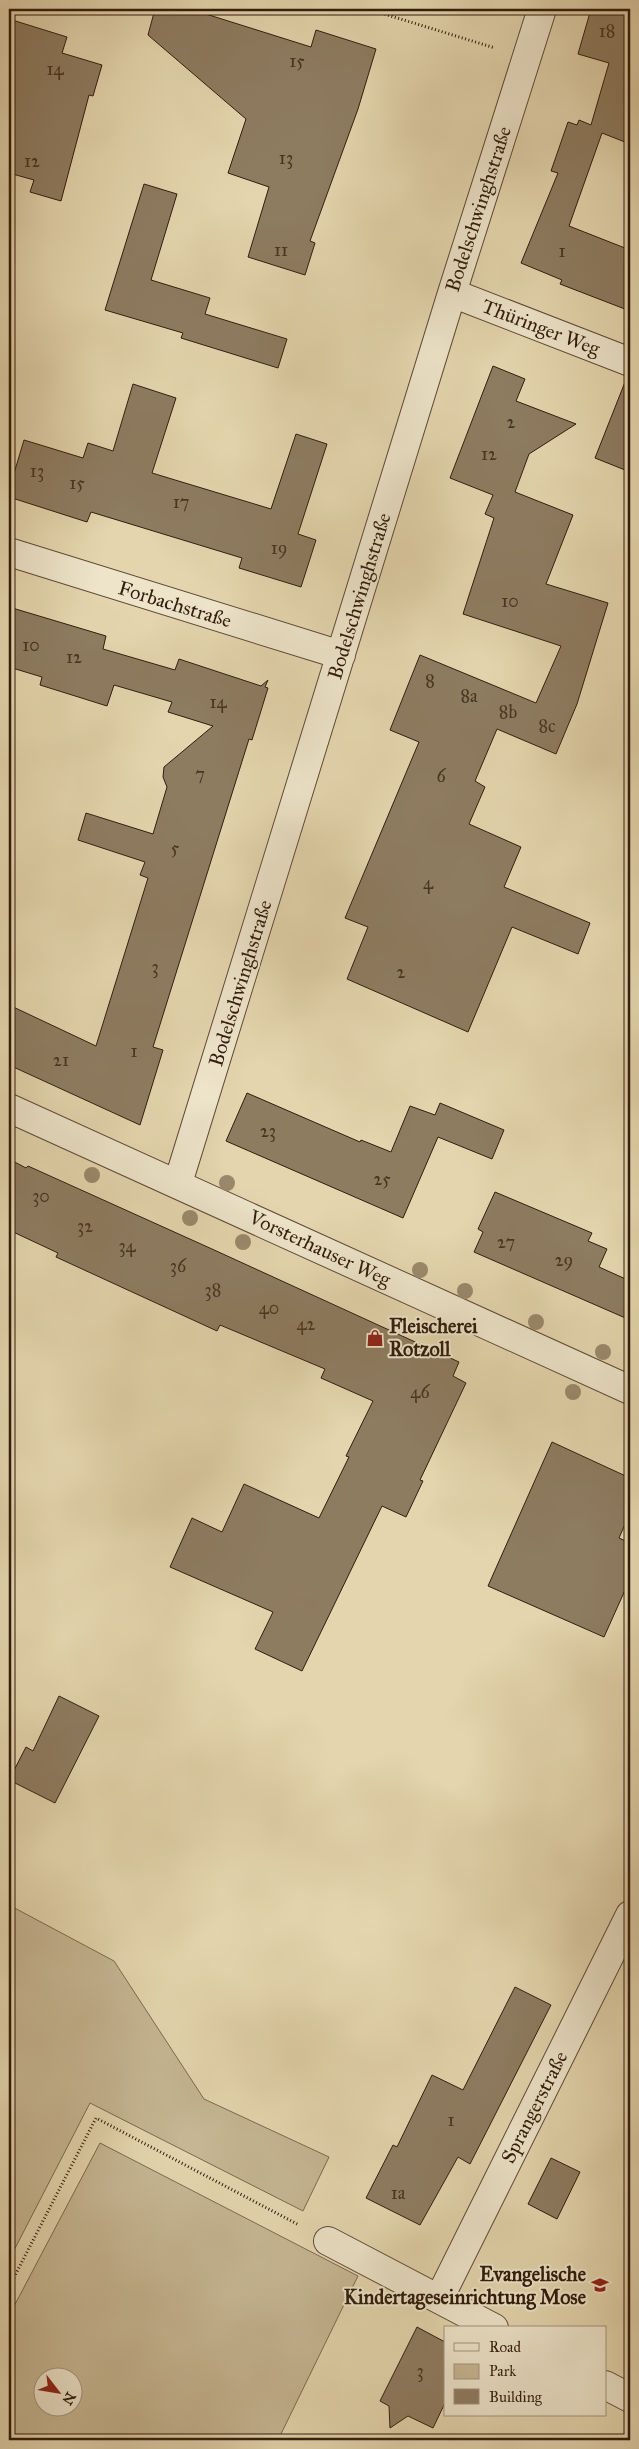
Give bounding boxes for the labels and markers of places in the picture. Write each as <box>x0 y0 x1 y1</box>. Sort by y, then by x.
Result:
place label: Fleischerei Rotzoll <box>389 1314 478 1361</box>
shop icon: Fleischerei Rotzoll <box>365 1328 385 1348</box>
place label: Evangelische Kindertageseinrichtung Mose <box>344 2262 587 2310</box>
school or university icon: Evangelische Kindertageseinrichtung Mose <box>590 2275 610 2295</box>

